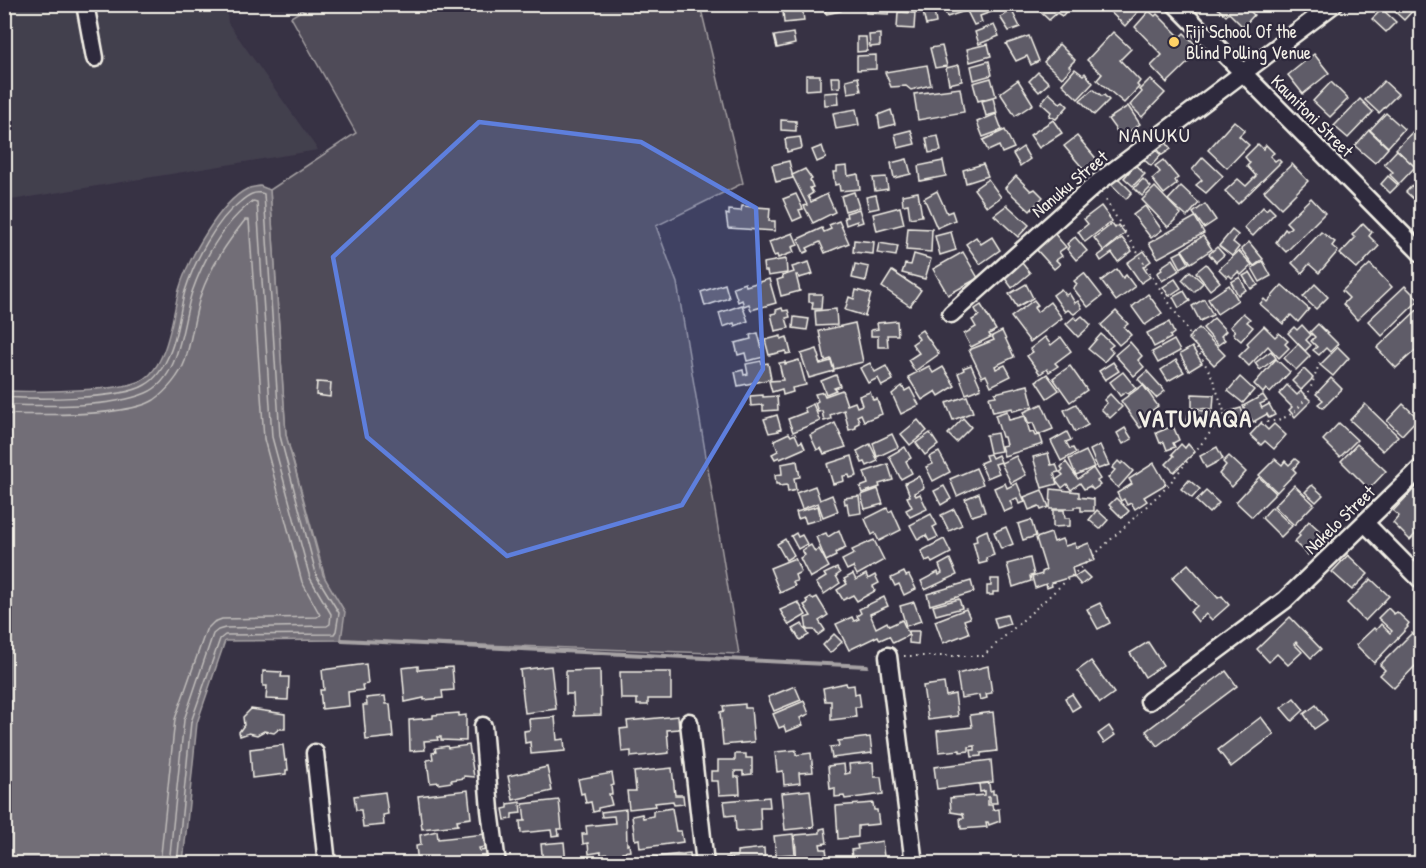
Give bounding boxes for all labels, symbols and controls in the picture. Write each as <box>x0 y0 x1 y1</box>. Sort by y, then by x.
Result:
place label: Fiji School Of the Blind Polling Venue <box>1185 19 1311 65</box>
marker: Fiji School Of the Blind Polling Venue <box>1167 35 1181 49</box>
street label: Kaunitoni Street <box>1266 69 1360 163</box>
district label: NANUKU <box>1119 121 1191 148</box>
street label: Nanuku Street <box>1026 144 1114 223</box>
district label: VATUWAQA <box>1137 402 1253 434</box>
street label: Nakelo Street <box>1299 479 1381 560</box>

